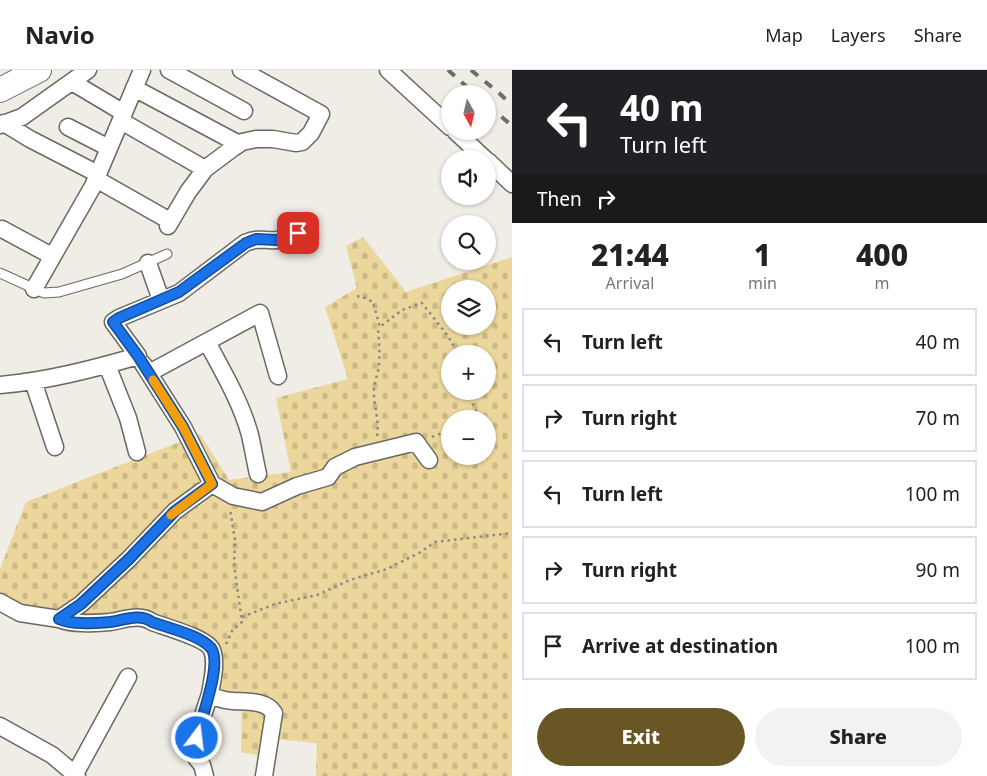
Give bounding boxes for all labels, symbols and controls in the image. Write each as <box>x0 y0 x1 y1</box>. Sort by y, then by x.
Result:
text: Navio <box>25 18 95 51</box>
text: Map <box>765 23 803 47</box>
text: Layers <box>831 23 886 47</box>
text: Share <box>914 23 962 47</box>
text: 40 m <box>620 84 703 131</box>
north arrow <box>441 85 496 140</box>
map controls <box>441 85 496 465</box>
icon: left <box>537 90 602 155</box>
text: Turn left <box>620 129 707 159</box>
button: sound <box>441 150 496 205</box>
icon: right <box>592 185 620 213</box>
text: Then <box>537 186 582 212</box>
pin <box>277 212 319 254</box>
button: search <box>441 215 496 270</box>
icon: arrive <box>284 219 312 247</box>
text: 21:44 <box>591 234 669 275</box>
text: 1 <box>754 234 771 275</box>
text: 400 <box>856 234 908 275</box>
text: Arrival <box>606 272 654 294</box>
text: min <box>748 272 777 294</box>
text: m <box>874 272 889 294</box>
button: layers <box>441 280 496 335</box>
icon: left <box>539 328 567 356</box>
text: Turn left <box>582 329 663 355</box>
text: 40 m <box>916 329 960 355</box>
button: + <box>441 345 496 400</box>
icon: right <box>539 404 567 432</box>
text: Turn right <box>582 405 677 431</box>
text: 70 m <box>916 405 960 431</box>
button: − <box>441 410 496 465</box>
icon: left <box>539 480 567 508</box>
text: Turn left <box>582 481 663 507</box>
text: 100 m <box>905 481 960 507</box>
icon: right <box>539 556 567 584</box>
text: Turn right <box>582 557 677 583</box>
text: 90 m <box>916 557 960 583</box>
icon: arrive <box>539 632 567 660</box>
text: Arrive at destination <box>582 633 778 659</box>
text: 100 m <box>905 633 960 659</box>
button: Exit <box>537 708 745 766</box>
button: Share <box>755 708 962 766</box>
position arrow <box>170 711 222 763</box>

